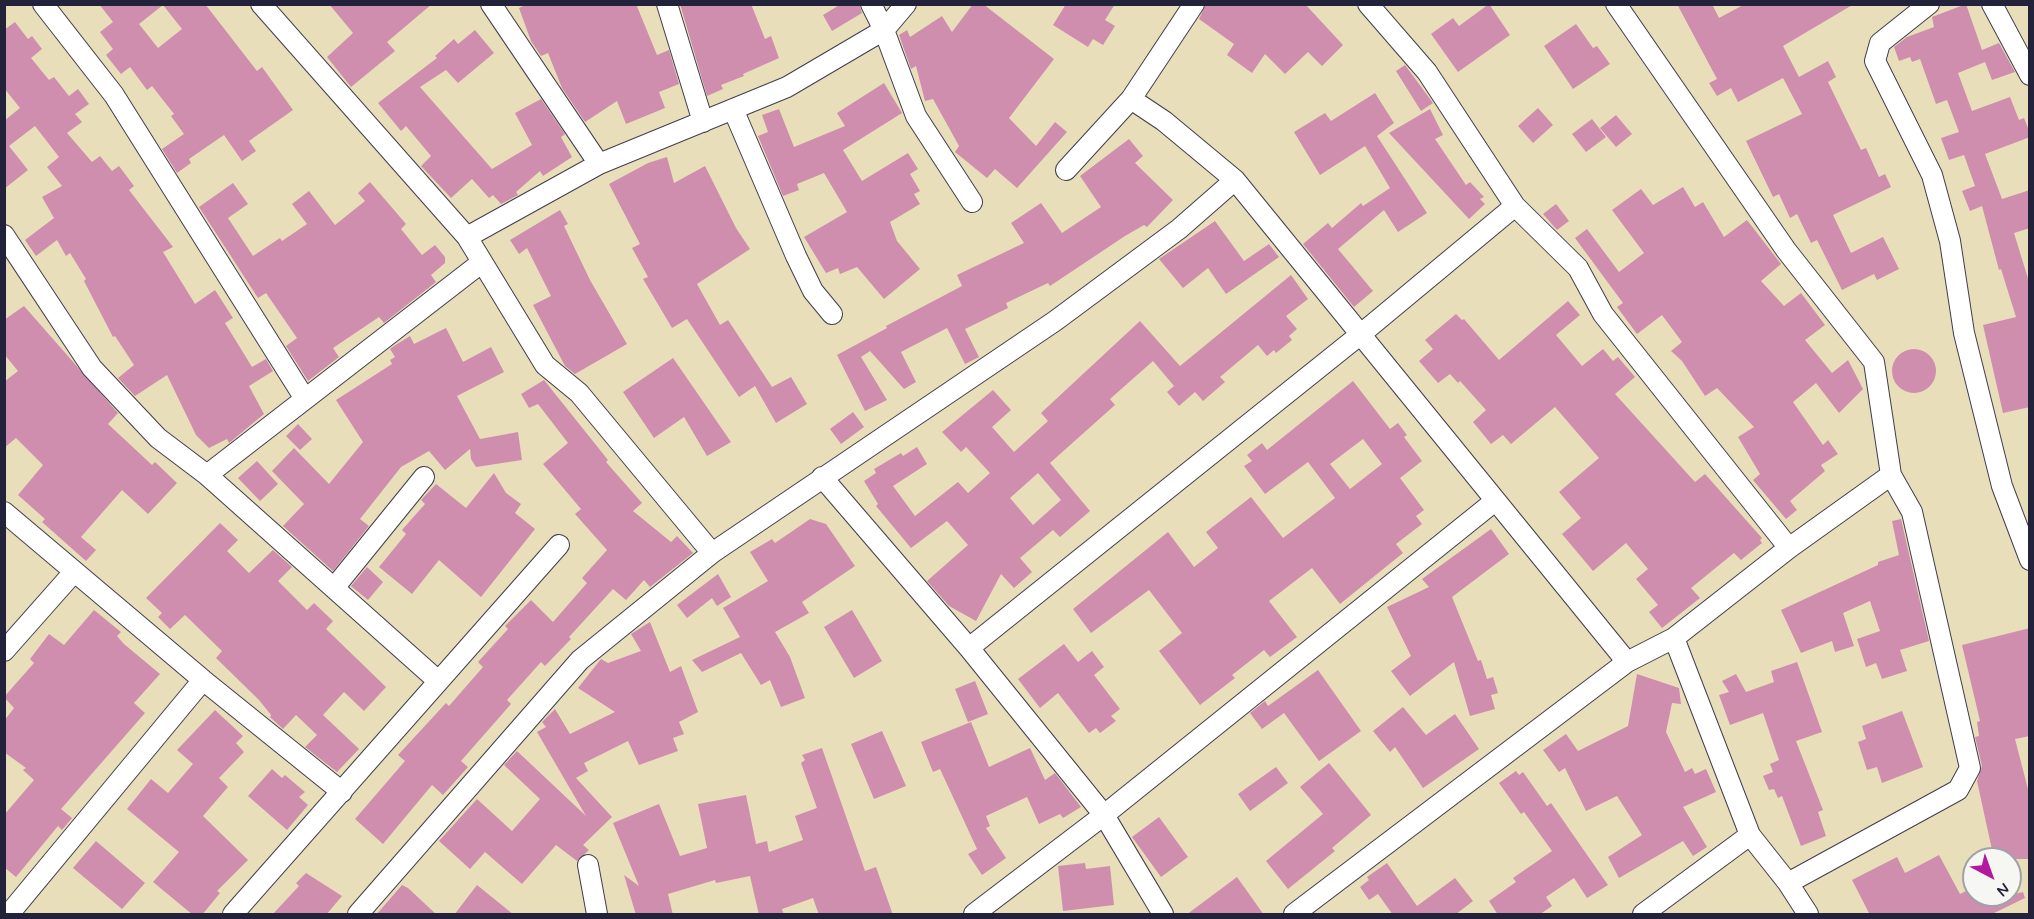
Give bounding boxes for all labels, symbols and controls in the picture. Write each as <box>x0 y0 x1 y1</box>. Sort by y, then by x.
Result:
north arrow <box>1962 847 2022 907</box>
text: N <box>1992 878 2014 901</box>

